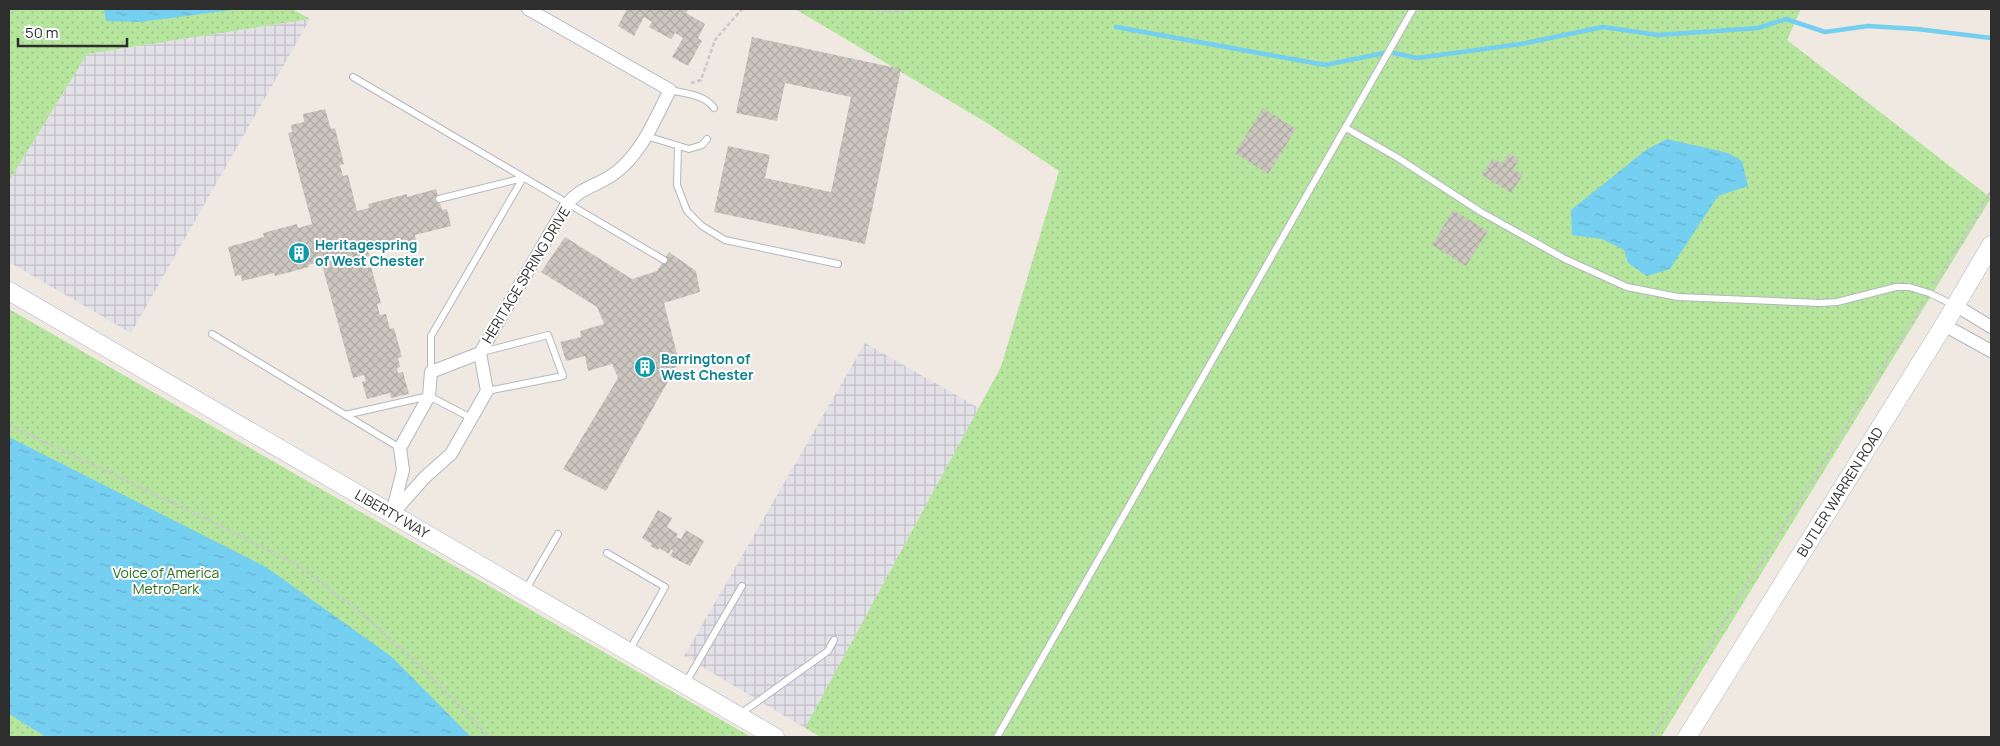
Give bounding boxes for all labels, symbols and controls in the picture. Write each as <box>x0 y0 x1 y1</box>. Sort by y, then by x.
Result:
scale bar <box>18 15 126 47</box>
text: 50 m <box>25 22 59 43</box>
street label: HERITAGE SPRING DRIVE <box>477 203 574 347</box>
place label: Heritagespring of West Chester <box>315 235 425 270</box>
building icon: Heritagespring of West Chester <box>287 241 311 265</box>
place label: Barrington of West Chester <box>661 349 754 384</box>
building icon: Barrington of West Chester <box>633 355 657 379</box>
street label: BUTLER WARREN ROAD <box>1792 423 1887 560</box>
street label: LIBERTY WAY <box>352 485 433 543</box>
park label: Voice of America MetroPark <box>113 563 219 598</box>

